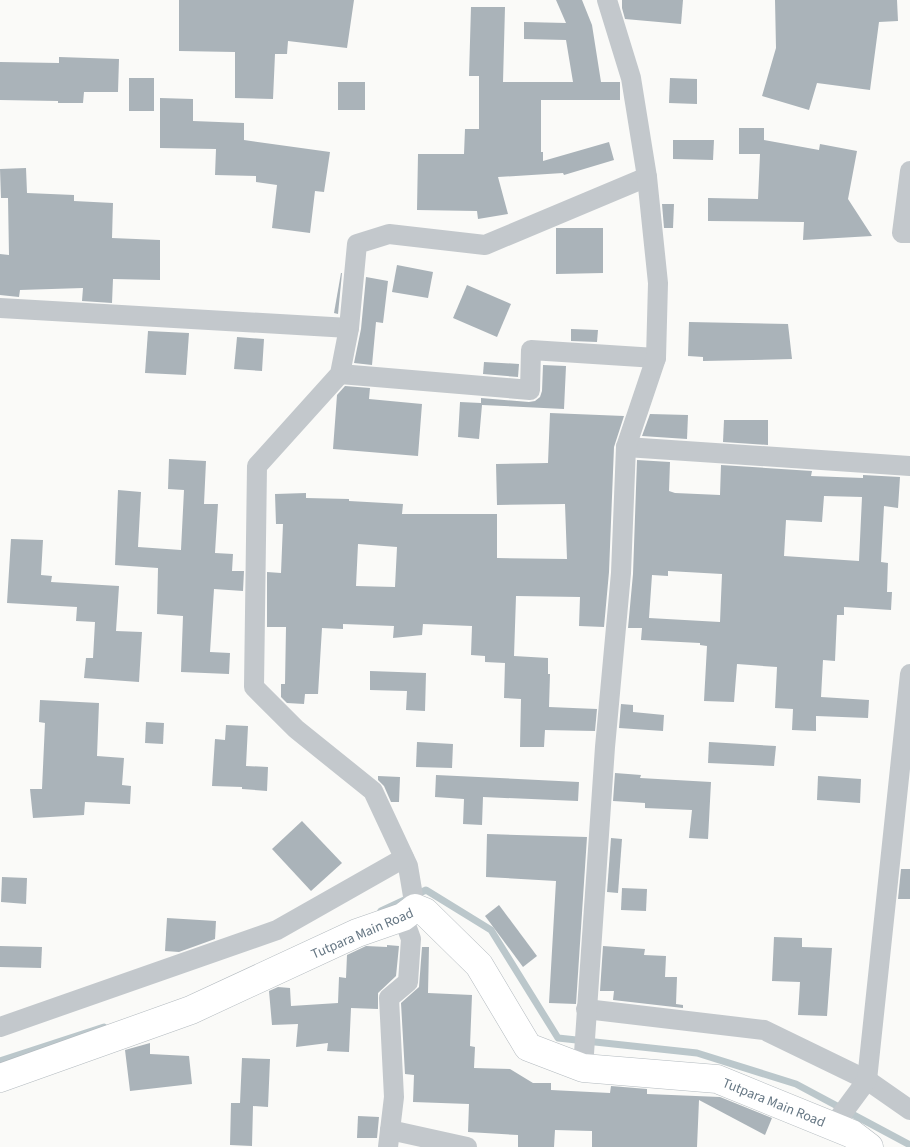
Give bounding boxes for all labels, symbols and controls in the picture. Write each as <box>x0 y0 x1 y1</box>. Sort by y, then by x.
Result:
street label: Tutpara Main Road <box>308 903 417 964</box>
street label: Tutpara Main Road <box>719 1073 828 1133</box>

